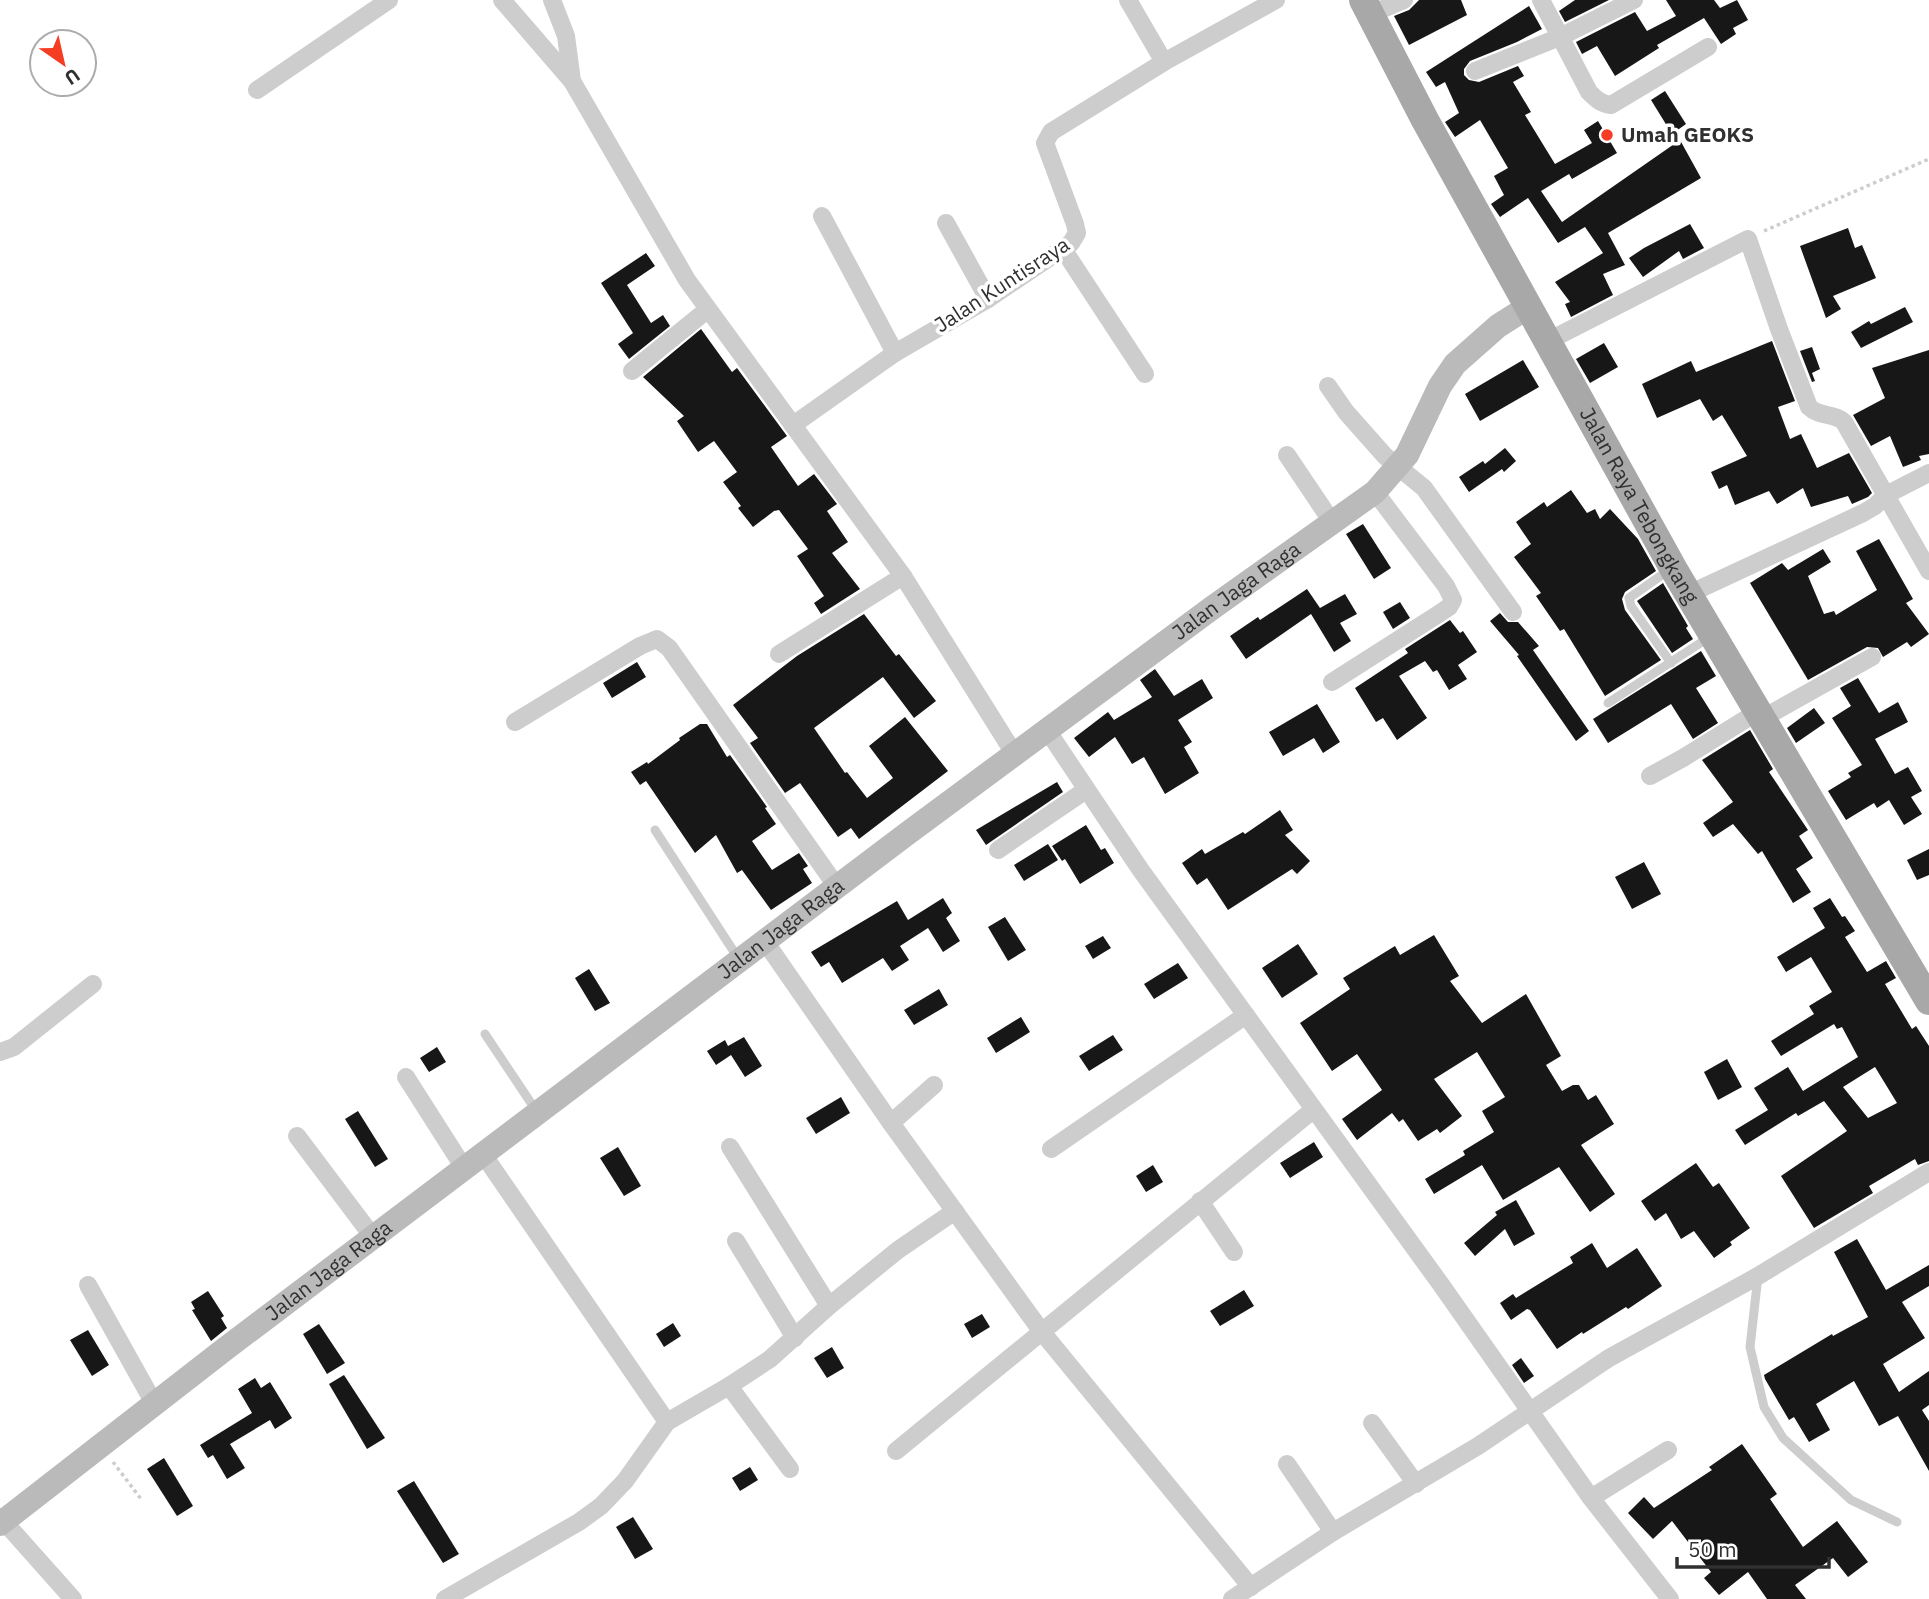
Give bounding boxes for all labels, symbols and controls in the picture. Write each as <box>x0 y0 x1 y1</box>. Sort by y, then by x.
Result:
north arrow <box>28 28 98 98</box>
text: U <box>60 63 85 91</box>
place label: Umah GEOKS <box>1621 120 1754 148</box>
marker: Umah GEOKS <box>1599 127 1615 143</box>
street label: Jalan Kuntisraya <box>929 230 1074 338</box>
street label: Jalan Raya Tebongkang <box>1574 402 1706 608</box>
street label: Jalan Jaga Raga <box>1166 535 1306 646</box>
street label: Jalan Jaga Raga <box>712 871 849 985</box>
street label: Jalan Jaga Raga <box>259 1213 397 1327</box>
scale bar <box>1677 1526 1829 1570</box>
text: 50 m <box>1688 1535 1737 1563</box>

